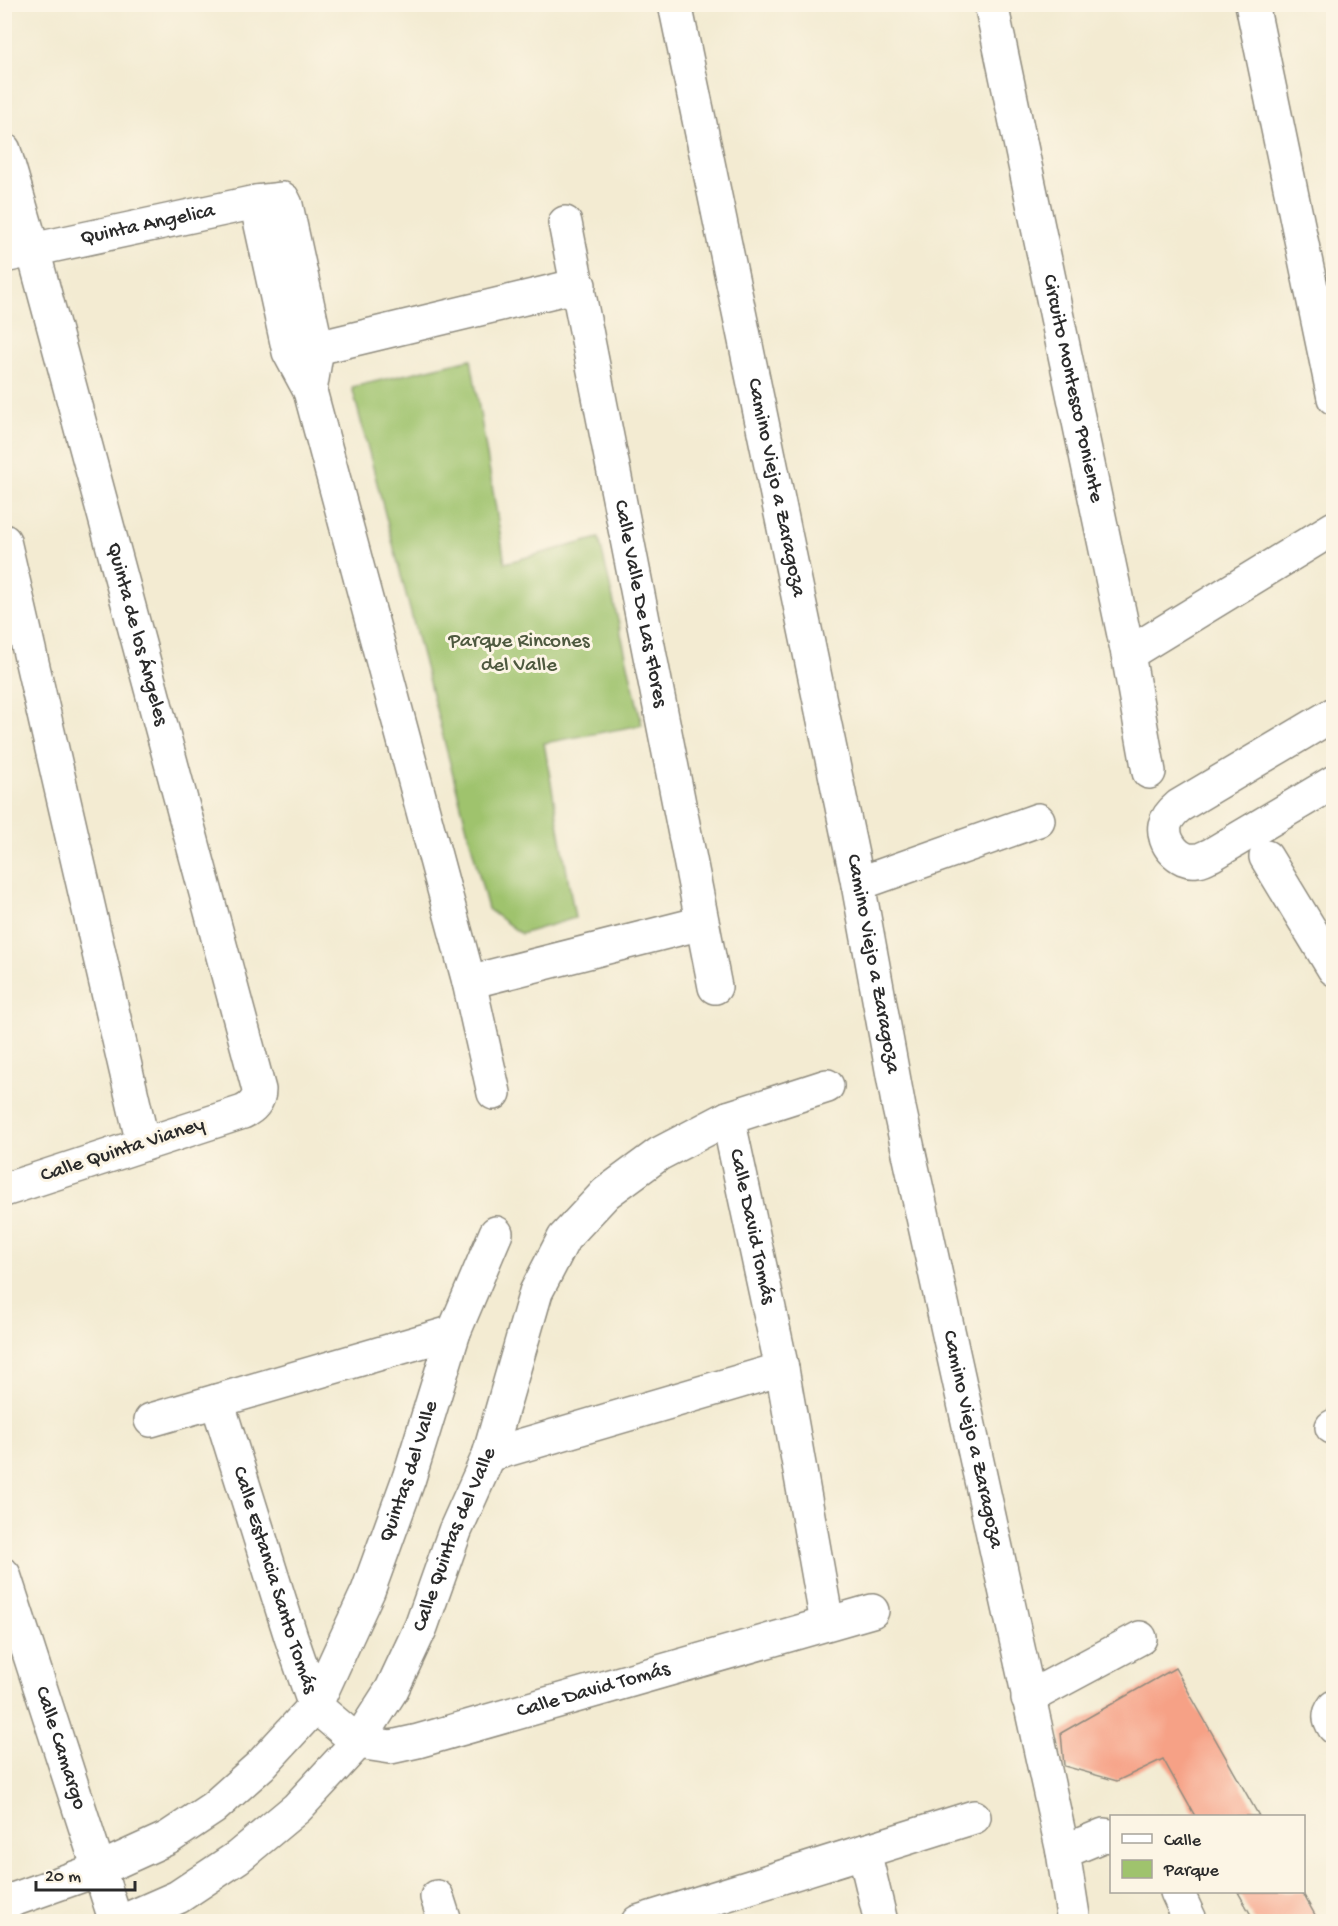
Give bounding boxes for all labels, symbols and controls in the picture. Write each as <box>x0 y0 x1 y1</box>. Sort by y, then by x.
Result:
street label: Quinta Angelica <box>78 198 219 252</box>
street label: Circuito Montesco Poniente <box>1036 272 1108 506</box>
street label: Camino Viejo a Zaragoza <box>741 376 811 600</box>
street label: Calle Valle De Las Flores <box>607 498 673 711</box>
street label: Quinta de los Ángeles <box>100 540 173 730</box>
park label: Parque Rincones del Valle <box>447 630 591 679</box>
street label: Camino Viejo a Zaragoza <box>840 852 905 1077</box>
street label: Calle Quinta Vianey <box>38 1113 208 1189</box>
street label: Calle David Tomás <box>723 1147 780 1308</box>
street label: Camino Viejo a Zaragoza <box>936 1328 1008 1552</box>
street label: Quintas del Valle <box>374 1397 445 1546</box>
street label: Calle Quintas del Valle <box>408 1444 503 1635</box>
street label: Calle Estancia Santo Tomás <box>226 1464 323 1698</box>
street label: Calle David Tomás <box>514 1657 674 1725</box>
street label: Calle Camargo <box>28 1683 92 1813</box>
legend <box>1110 1815 1305 1893</box>
text: Calle <box>1164 1831 1202 1852</box>
scale bar <box>36 1854 135 1892</box>
text: Parque <box>1163 1861 1220 1882</box>
text: 20 m <box>45 1867 81 1888</box>

